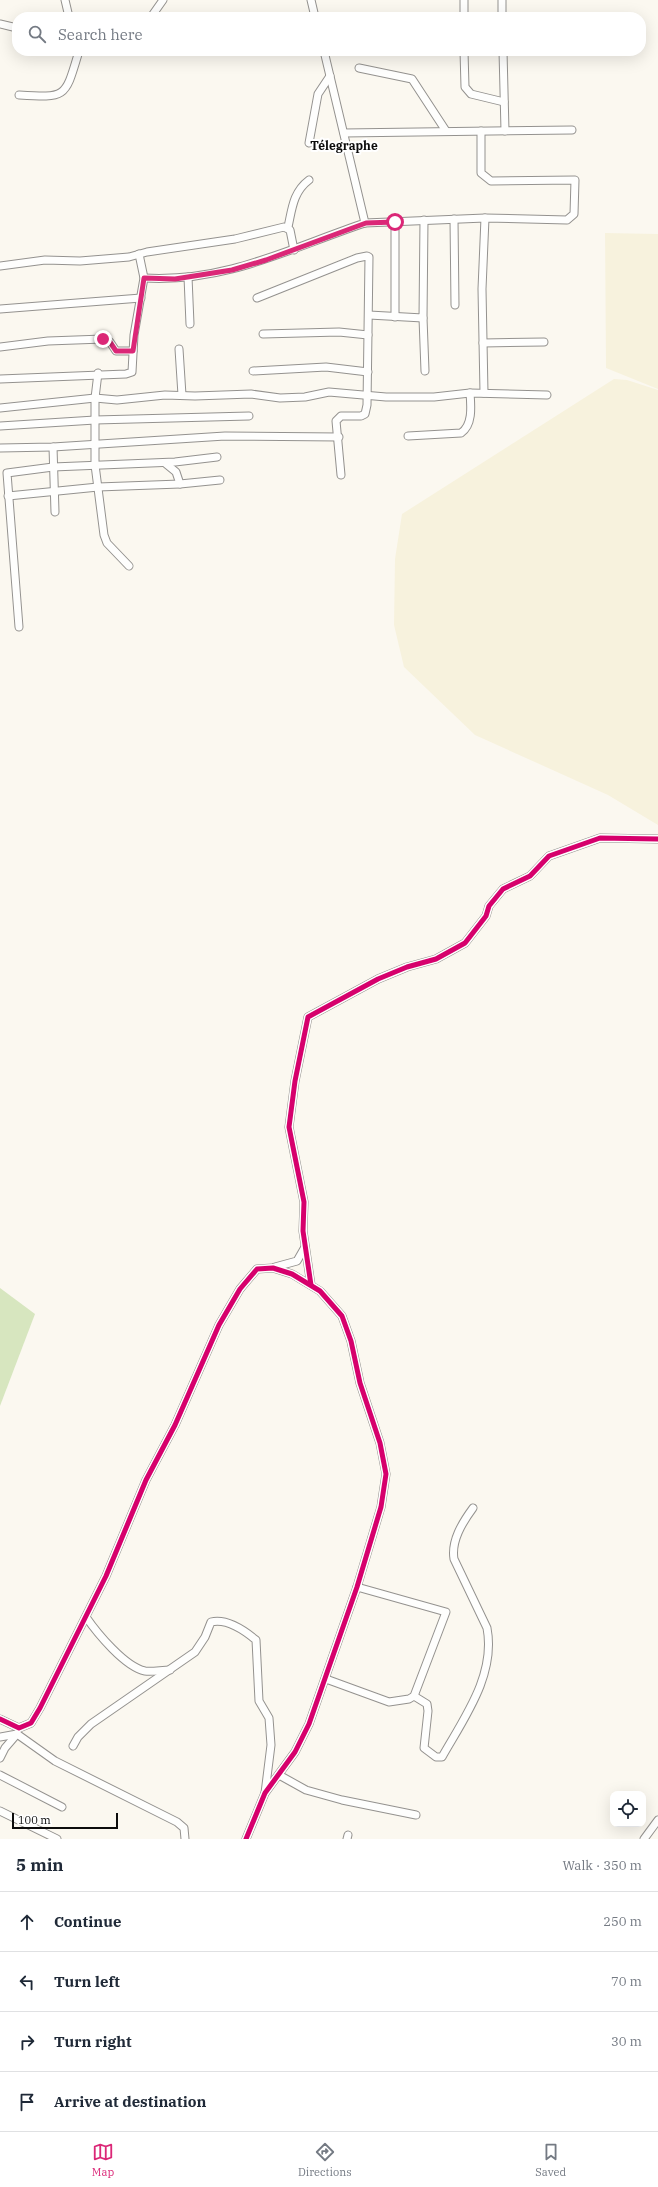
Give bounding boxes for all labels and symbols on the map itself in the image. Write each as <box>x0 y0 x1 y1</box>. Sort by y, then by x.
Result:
district label: Télegraphe <box>310 138 378 153</box>
route start <box>386 213 404 231</box>
route end <box>94 330 112 348</box>
scale bar <box>12 1811 118 1830</box>

